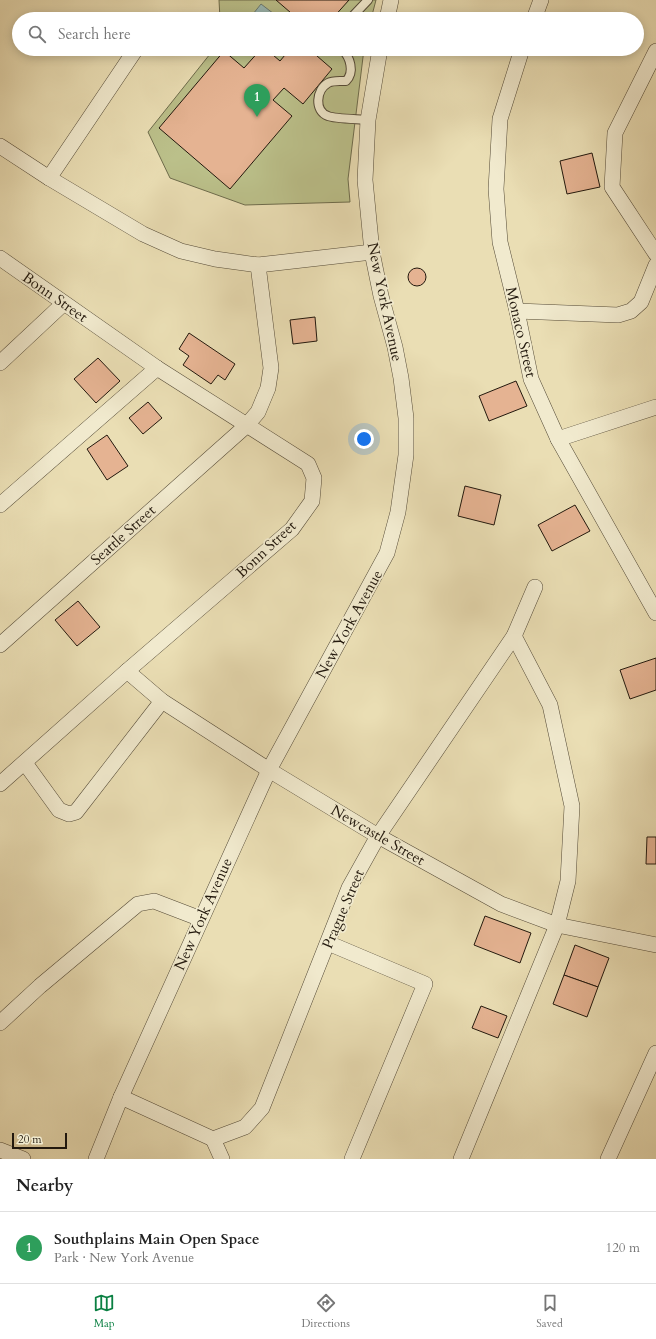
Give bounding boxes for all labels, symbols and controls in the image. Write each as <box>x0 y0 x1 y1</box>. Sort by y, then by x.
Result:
search box <box>12 12 644 56</box>
icon: search <box>26 23 48 45</box>
text: Search here <box>58 24 131 44</box>
pin: 1 <box>244 84 270 117</box>
street label: New York Avenue <box>363 241 407 363</box>
street label: Bonn Street <box>18 267 92 327</box>
street label: Monaco Street <box>501 285 541 379</box>
your location <box>354 429 374 449</box>
street label: Seattle Street <box>86 500 160 570</box>
street label: Bonn Street <box>232 516 301 582</box>
street label: New York Avenue <box>311 566 387 682</box>
street label: Newcastle Street <box>327 800 429 870</box>
street label: New York Avenue <box>169 854 237 973</box>
street label: Prague Street <box>317 866 369 952</box>
scale bar <box>12 1131 67 1150</box>
text: 20 m <box>18 1132 42 1147</box>
text: Nearby <box>16 1174 73 1197</box>
text: Southplains Main Open Space <box>54 1229 259 1249</box>
text: 1 <box>26 1239 32 1257</box>
text: 120 m <box>606 1239 640 1257</box>
text: Park · New York Avenue <box>54 1249 194 1267</box>
tab: Map <box>93 1292 115 1331</box>
tab: Directions <box>301 1292 350 1331</box>
tab: Saved <box>536 1292 563 1331</box>

